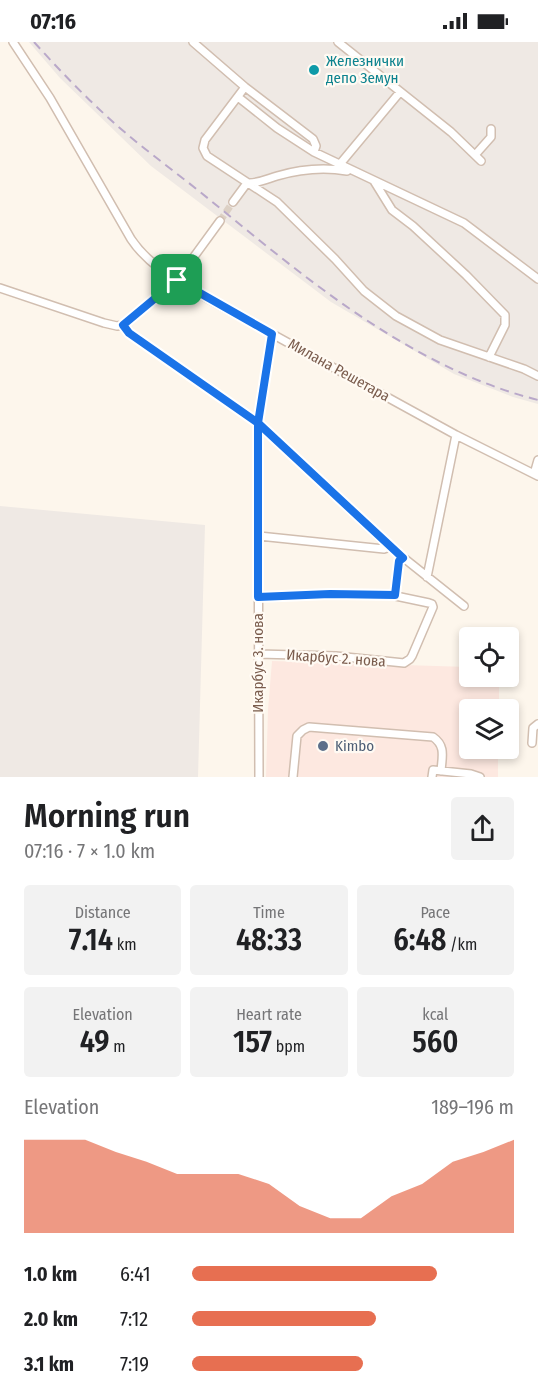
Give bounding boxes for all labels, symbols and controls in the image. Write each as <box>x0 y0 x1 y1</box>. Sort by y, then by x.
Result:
text: 07:16 <box>30 8 76 35</box>
place label: Железнички депо Земун <box>326 52 404 87</box>
marker: Железнички депо Земун <box>307 63 321 77</box>
pin <box>151 254 202 305</box>
icon: arrive <box>160 263 193 296</box>
street label: Милана Решетара <box>285 335 393 405</box>
street label: Икарбус 3. нова <box>249 613 267 713</box>
map controls <box>459 627 519 759</box>
button: locate <box>459 627 519 687</box>
street label: Икарбус 2. нова <box>286 646 386 670</box>
button: layers <box>459 699 519 759</box>
place label: Kimbo <box>335 737 374 755</box>
marker: Kimbo <box>316 739 330 753</box>
text: Morning run <box>24 796 190 836</box>
button: share <box>451 797 514 860</box>
text: 07:16 · 7 × 1.0 km <box>24 839 155 863</box>
text: Distance <box>75 903 131 922</box>
text: Time <box>253 903 285 922</box>
text: Pace <box>420 903 450 922</box>
text: 7.14 <box>69 922 113 958</box>
text: 48:33 <box>236 922 302 958</box>
text: 6:48 <box>393 922 446 958</box>
text: km <box>113 935 136 954</box>
text: /km <box>446 935 477 954</box>
text: Elevation <box>73 1005 133 1024</box>
text: Heart rate <box>236 1005 302 1024</box>
text: kcal <box>422 1005 448 1024</box>
text: 49 <box>80 1024 110 1060</box>
text: 157 <box>233 1024 272 1060</box>
text: 560 <box>412 1024 458 1060</box>
text: m <box>110 1037 126 1056</box>
text: bpm <box>272 1037 305 1056</box>
text: Elevation <box>24 1095 99 1119</box>
text: 189–196 m <box>431 1095 514 1119</box>
text: 1.0 km <box>24 1262 77 1286</box>
text: 6:41 <box>120 1262 150 1286</box>
text: 2.0 km <box>24 1307 78 1331</box>
text: 7:12 <box>120 1307 148 1331</box>
text: 3.1 km <box>24 1352 74 1376</box>
text: 7:19 <box>120 1352 149 1376</box>

